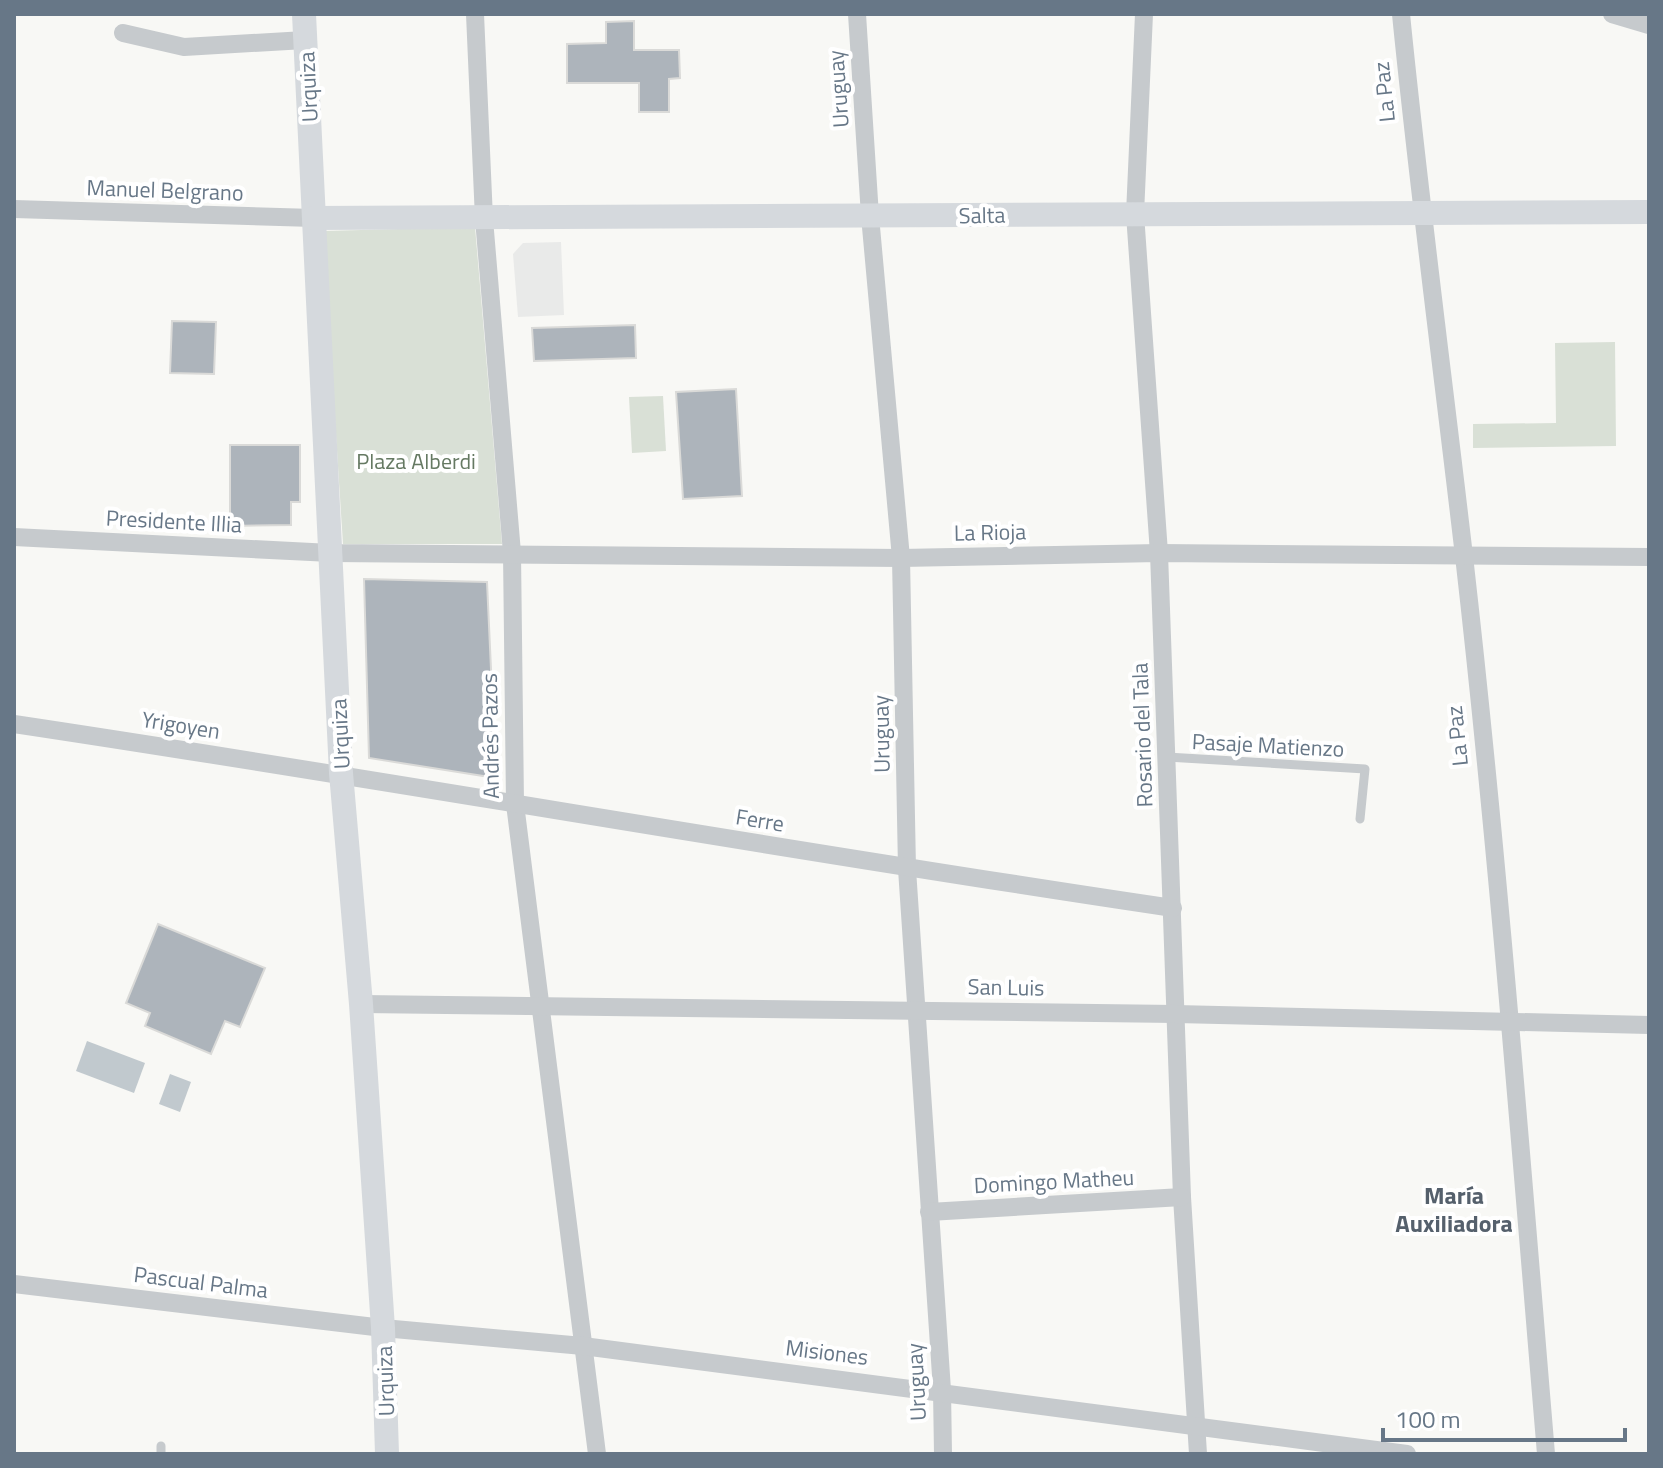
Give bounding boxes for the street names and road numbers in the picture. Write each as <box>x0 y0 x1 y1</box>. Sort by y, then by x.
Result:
street label: Uruguay <box>818 49 858 129</box>
street label: Urquiza <box>289 51 327 123</box>
street label: La Paz <box>1364 60 1404 124</box>
street label: Manuel Belgrano <box>86 170 244 210</box>
street label: Salta <box>958 198 1006 232</box>
street label: Presidente Illia <box>105 500 243 542</box>
street label: La Rioja <box>954 514 1026 550</box>
street label: Rosario del Tala <box>1122 662 1162 808</box>
street label: Andrés Pazos <box>472 673 508 799</box>
street label: Uruguay <box>863 694 899 773</box>
street label: Urquiza <box>321 698 359 770</box>
street label: Yrigoyen <box>139 702 223 748</box>
street label: La Paz <box>1437 704 1477 768</box>
street label: Pasaje Matienzo <box>1191 724 1345 766</box>
street label: Ferre <box>733 799 787 841</box>
street label: San Luis <box>967 969 1045 1005</box>
street label: Domingo Matheu <box>973 1160 1135 1202</box>
street label: Pascual Palma <box>132 1257 270 1307</box>
street label: Misiones <box>784 1330 870 1374</box>
street label: Uruguay <box>897 1342 935 1422</box>
street label: Urquiza <box>367 1345 403 1417</box>

